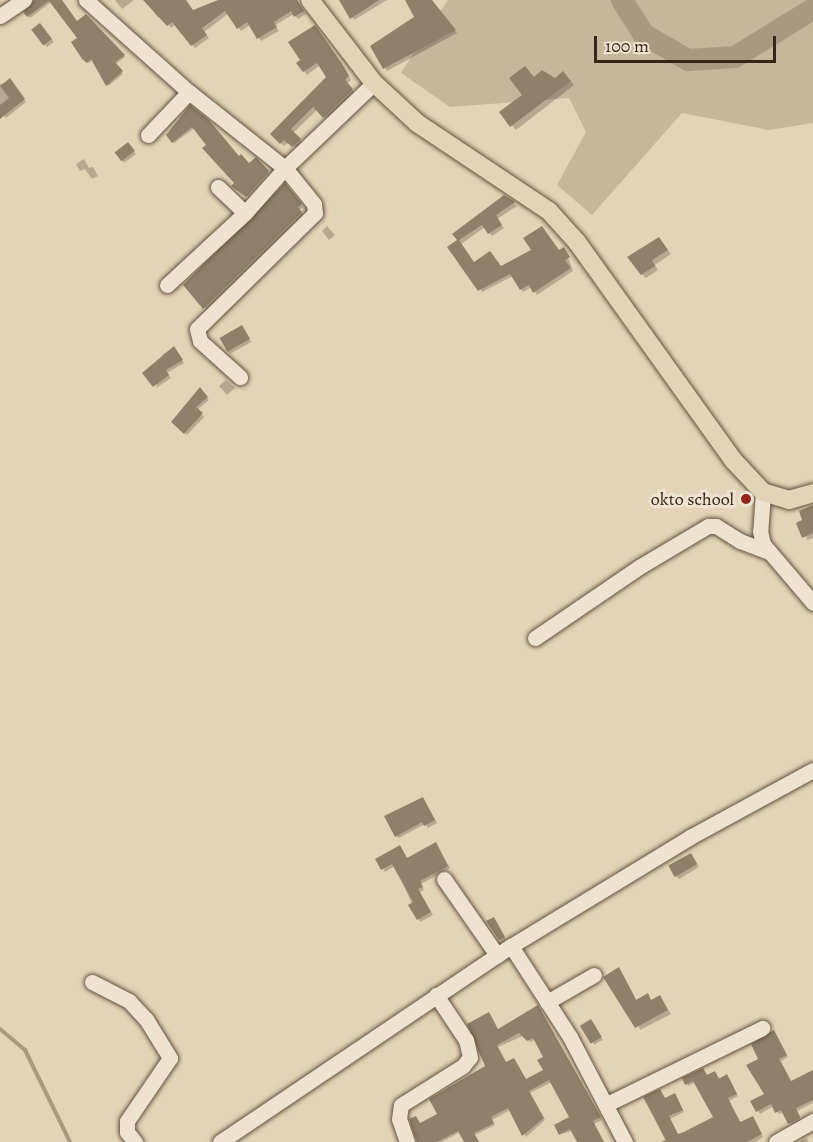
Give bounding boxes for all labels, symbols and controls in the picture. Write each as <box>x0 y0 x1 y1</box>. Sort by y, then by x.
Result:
scale bar <box>597 24 778 62</box>
text: 100 m <box>605 34 649 58</box>
place label: okto school <box>651 488 734 510</box>
marker: okto school <box>739 492 753 506</box>

